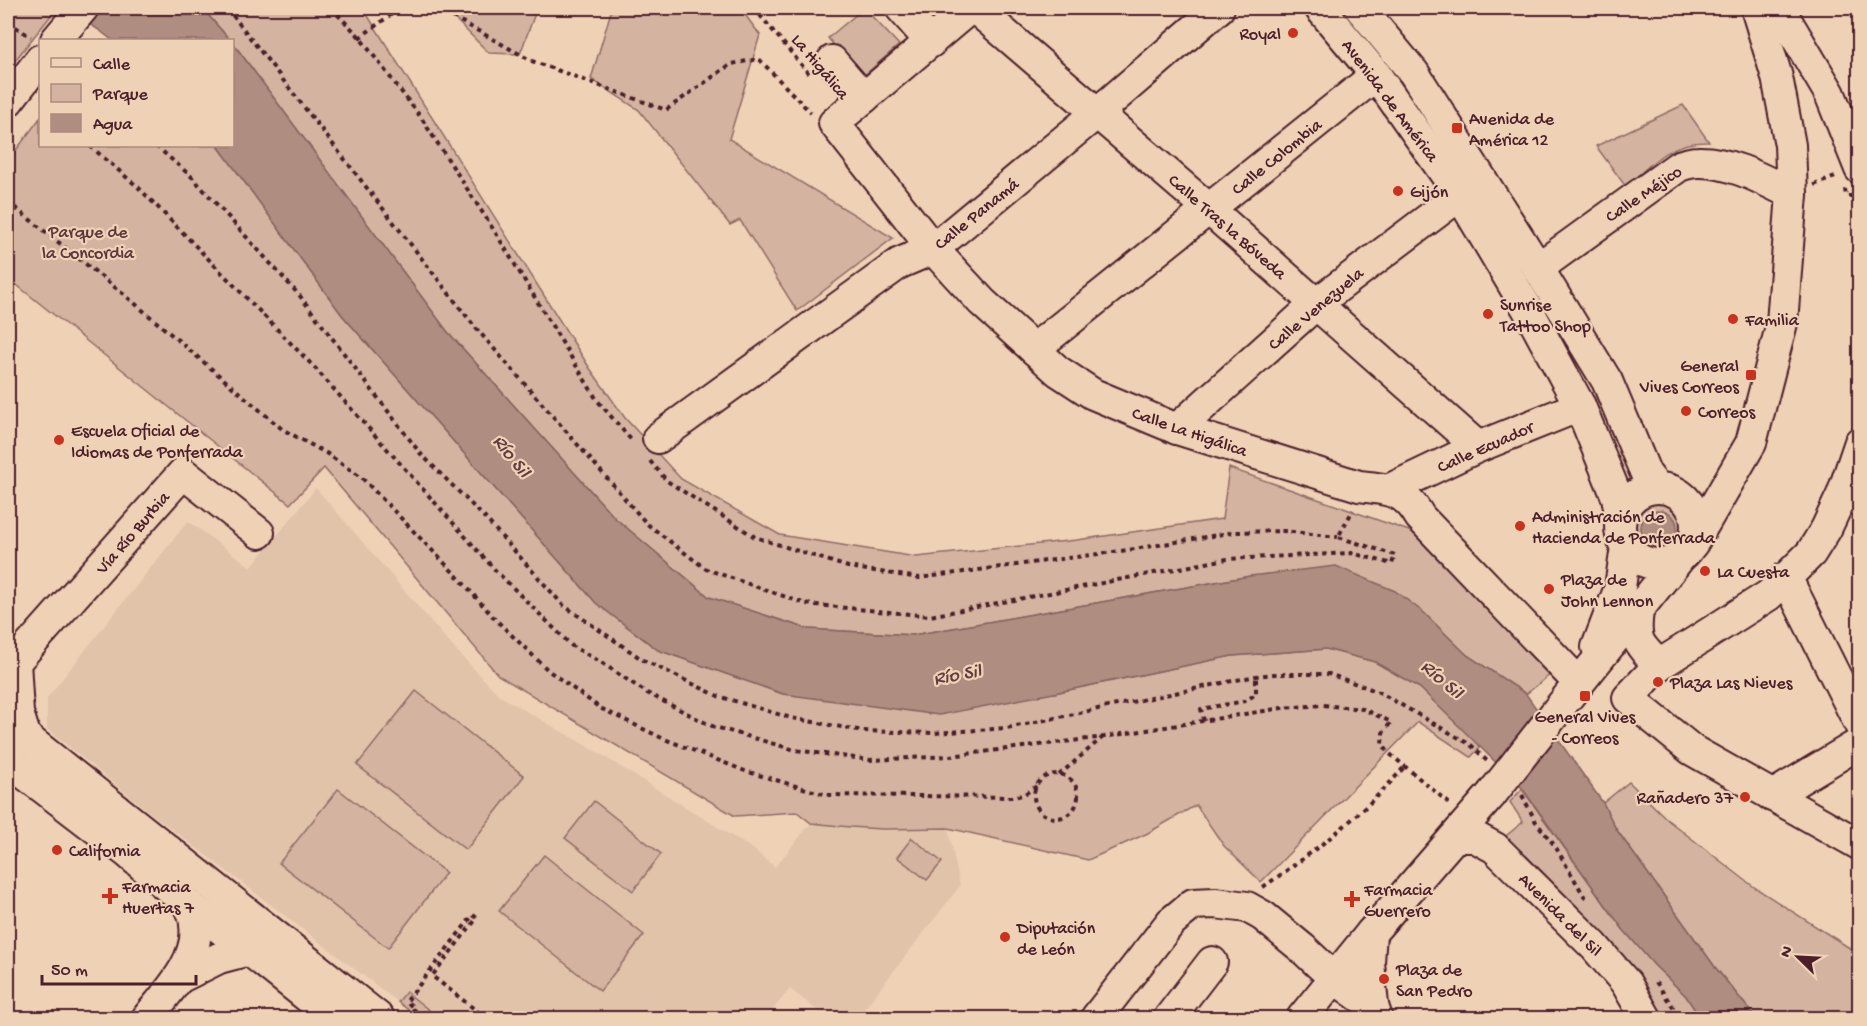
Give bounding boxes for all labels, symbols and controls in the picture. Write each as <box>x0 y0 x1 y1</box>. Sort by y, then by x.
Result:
place label: Royal <box>1239 25 1281 46</box>
marker: Royal <box>1286 26 1300 40</box>
street label: La Higálica <box>786 31 853 105</box>
street label: Avenida de América <box>1336 36 1443 168</box>
legend <box>39 39 234 147</box>
text: Calle <box>93 55 131 76</box>
text: Parque <box>92 85 149 106</box>
place label: Avenida de América 12 <box>1469 110 1555 152</box>
text: Agua <box>93 115 133 136</box>
street label: Calle Colombia <box>1228 115 1328 201</box>
marker: Avenida de América 12 <box>1450 121 1464 135</box>
street label: Calle Méjico <box>1602 162 1687 228</box>
street label: Calle Tras la Bóveda <box>1163 171 1291 286</box>
street label: Calle Panamá <box>931 174 1025 255</box>
place label: Gijón <box>1410 183 1449 204</box>
marker: Gijón <box>1391 184 1405 198</box>
park label: Parque de la Concordia <box>42 223 135 265</box>
street label: Calle Venezuela <box>1265 263 1369 356</box>
place label: Sunrise Tattoo Shop <box>1499 296 1591 338</box>
marker: Sunrise Tattoo Shop <box>1481 307 1495 321</box>
place label: Familia <box>1744 311 1800 332</box>
marker: Familia <box>1726 312 1740 326</box>
place label: General Vives Correos <box>1639 357 1740 399</box>
marker: General Vives Correos <box>1744 368 1758 382</box>
place label: Correos <box>1698 403 1756 424</box>
street label: Calle La Higálica <box>1129 404 1251 463</box>
marker: Correos <box>1679 404 1693 418</box>
street label: Calle Ecuador <box>1435 417 1539 479</box>
place label: Escuela Oficial de Idiomas de Ponferrada <box>71 422 244 464</box>
water label: Río Sil <box>486 431 535 484</box>
marker: Escuela Oficial de Idiomas de Ponferrada <box>52 433 66 447</box>
street label: Vía Río Burbia <box>92 487 176 580</box>
place label: Administración de Hacienda de Ponferrada <box>1532 508 1716 550</box>
marker: Administración de Hacienda de Ponferrada <box>1513 519 1527 533</box>
place label: La Cuesta <box>1717 563 1790 584</box>
marker: La Cuesta <box>1698 564 1712 578</box>
place label: Plaza de John Lennon <box>1560 571 1654 613</box>
marker: Plaza de John Lennon <box>1542 582 1556 596</box>
water label: Río Sil <box>1415 656 1468 706</box>
water label: Río Sil <box>932 661 985 692</box>
place label: Plaza Las Nieves <box>1669 674 1794 695</box>
marker: Plaza Las Nieves <box>1651 675 1665 689</box>
marker: General Vives - Correos <box>1578 689 1592 703</box>
place label: General Vives - Correos <box>1535 708 1637 750</box>
place label: Rañadero 37 <box>1637 789 1734 810</box>
marker: Rañadero 37 <box>1738 790 1752 804</box>
place label: California <box>69 842 141 863</box>
marker: California <box>50 843 64 857</box>
street label: Avenida del Sil <box>1513 870 1605 962</box>
place label: Farmacia Huertas 7 <box>121 878 195 920</box>
place label: Farmacia Guerrero <box>1363 881 1433 923</box>
marker: Farmacia Huertas 7 <box>103 889 117 903</box>
marker: Farmacia Guerrero <box>1345 892 1359 906</box>
place label: Diputación de León <box>1016 919 1096 961</box>
north arrow <box>1768 927 1828 987</box>
marker: Diputación de León <box>998 930 1012 944</box>
text: N <box>1777 943 1799 961</box>
scale bar <box>42 948 196 986</box>
text: 50 m <box>51 961 88 982</box>
place label: Plaza de San Pedro <box>1395 961 1473 1003</box>
marker: Plaza de San Pedro <box>1377 972 1391 986</box>

